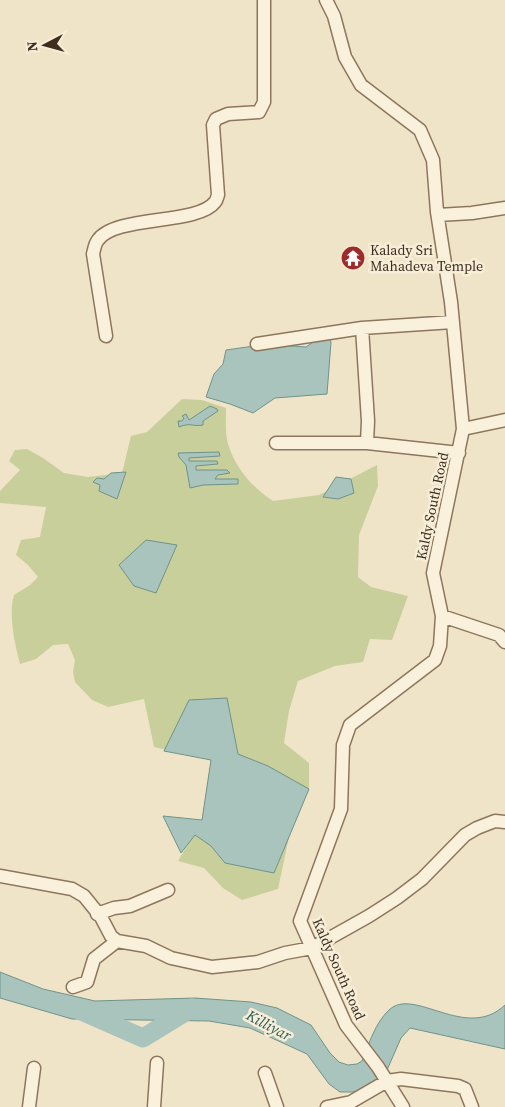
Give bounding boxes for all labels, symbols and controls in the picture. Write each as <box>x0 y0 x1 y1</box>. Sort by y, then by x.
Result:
north arrow <box>20 20 70 70</box>
text: N <box>22 40 43 52</box>
place label: Kalady Sri Mahadeva Temple <box>370 240 483 276</box>
temple icon: Kalady Sri Mahadeva Temple <box>340 245 366 271</box>
street label: Kaldy South Road <box>411 450 453 562</box>
street label: Kaldy South Road <box>308 915 370 1023</box>
water label: Killiyar <box>242 1004 296 1046</box>

